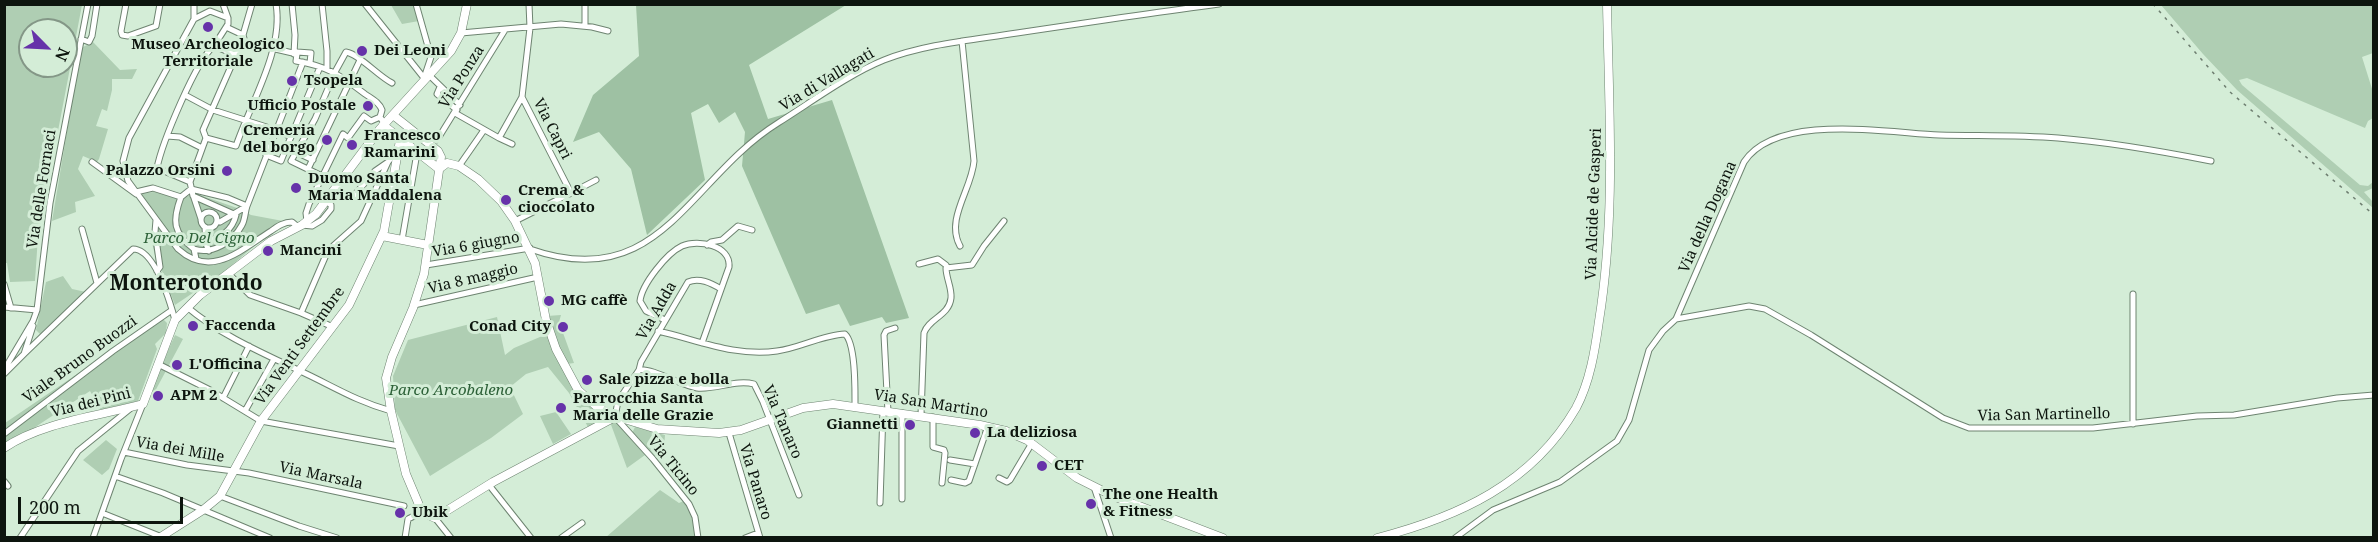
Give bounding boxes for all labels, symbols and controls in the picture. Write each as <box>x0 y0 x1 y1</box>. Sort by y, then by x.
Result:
north arrow <box>18 18 78 78</box>
marker: Museo Archeologico Territoriale <box>201 20 215 34</box>
place label: Museo Archeologico Territoriale <box>131 36 285 71</box>
place label: Dei Leoni <box>374 42 446 60</box>
street label: Via Ponza <box>436 42 488 112</box>
text: N <box>50 44 75 65</box>
marker: Dei Leoni <box>355 44 369 58</box>
street label: Via di Vallagati <box>776 45 878 115</box>
place label: Tsopela <box>304 72 363 90</box>
marker: Tsopela <box>285 74 299 88</box>
street label: Via Capri <box>529 96 575 162</box>
place label: Ufficio Postale <box>247 97 356 115</box>
marker: Ufficio Postale <box>361 99 375 113</box>
place label: Cremeria del borgo <box>243 122 315 157</box>
place label: Francesco Ramarini <box>364 127 441 162</box>
street label: Via delle Fornaci <box>24 128 60 250</box>
street label: Via Alcide de Gasperi <box>1582 128 1606 280</box>
marker: Cremeria del borgo <box>320 133 334 147</box>
marker: Francesco Ramarini <box>345 138 359 152</box>
street label: Via della Dogana <box>1675 158 1741 276</box>
place label: Palazzo Orsini <box>106 162 215 180</box>
marker: Palazzo Orsini <box>220 164 234 178</box>
place label: Duomo Santa Maria Maddalena <box>308 170 442 205</box>
marker: Duomo Santa Maria Maddalena <box>289 181 303 195</box>
place label: Crema & cioccolato <box>518 182 595 217</box>
marker: Crema & cioccolato <box>499 193 513 207</box>
street label: Via 6 giugno <box>431 228 521 262</box>
park label: Parco Del Cigno <box>143 230 255 248</box>
place label: Mancini <box>280 242 342 260</box>
marker: Mancini <box>261 244 275 258</box>
street label: Via 8 maggio <box>426 260 520 298</box>
district label: Monterotondo <box>109 271 263 297</box>
street label: Via Adda <box>633 279 681 343</box>
street label: Via Venti Settembre <box>251 284 349 408</box>
place label: MG caffè <box>561 292 628 310</box>
marker: MG caffè <box>542 294 556 308</box>
street label: Viale Bruno Buozzi <box>19 313 141 407</box>
place label: Faccenda <box>205 317 276 335</box>
place label: Conad City <box>469 318 551 336</box>
marker: Faccenda <box>186 319 200 333</box>
marker: Conad City <box>556 320 570 334</box>
place label: L'Officina <box>189 356 262 374</box>
marker: L'Officina <box>170 358 184 372</box>
place label: Sale pizza e bolla <box>599 371 729 389</box>
marker: Sale pizza e bolla <box>580 373 594 387</box>
park label: Parco Arcobaleno <box>389 382 513 400</box>
street label: Via Tanaro <box>758 382 806 462</box>
street label: Via dei Pini <box>49 384 133 422</box>
street label: Via San Martino <box>873 386 989 422</box>
place label: APM 2 <box>170 387 218 405</box>
marker: APM 2 <box>151 389 165 403</box>
place label: Parrocchia Santa Maria delle Grazie <box>573 390 714 425</box>
marker: Parrocchia Santa Maria delle Grazie <box>554 401 568 415</box>
street label: Via San Martinello <box>1977 405 2111 425</box>
place label: Giannetti <box>826 416 898 434</box>
marker: Giannetti <box>903 418 917 432</box>
place label: La deliziosa <box>987 424 1077 442</box>
marker: La deliziosa <box>968 426 982 440</box>
street label: Via Ticino <box>643 432 703 500</box>
street label: Via dei Mille <box>134 433 226 467</box>
street label: Via Panaro <box>735 442 775 522</box>
place label: CET <box>1054 457 1084 475</box>
street label: Via Marsala <box>277 458 365 494</box>
marker: CET <box>1035 459 1049 473</box>
scale bar <box>21 485 186 523</box>
place label: The one Health & Fitness <box>1103 486 1218 521</box>
text: 200 m <box>29 495 81 519</box>
marker: The one Health & Fitness <box>1084 497 1098 511</box>
place label: Ubik <box>412 504 448 522</box>
marker: Ubik <box>393 506 407 520</box>

